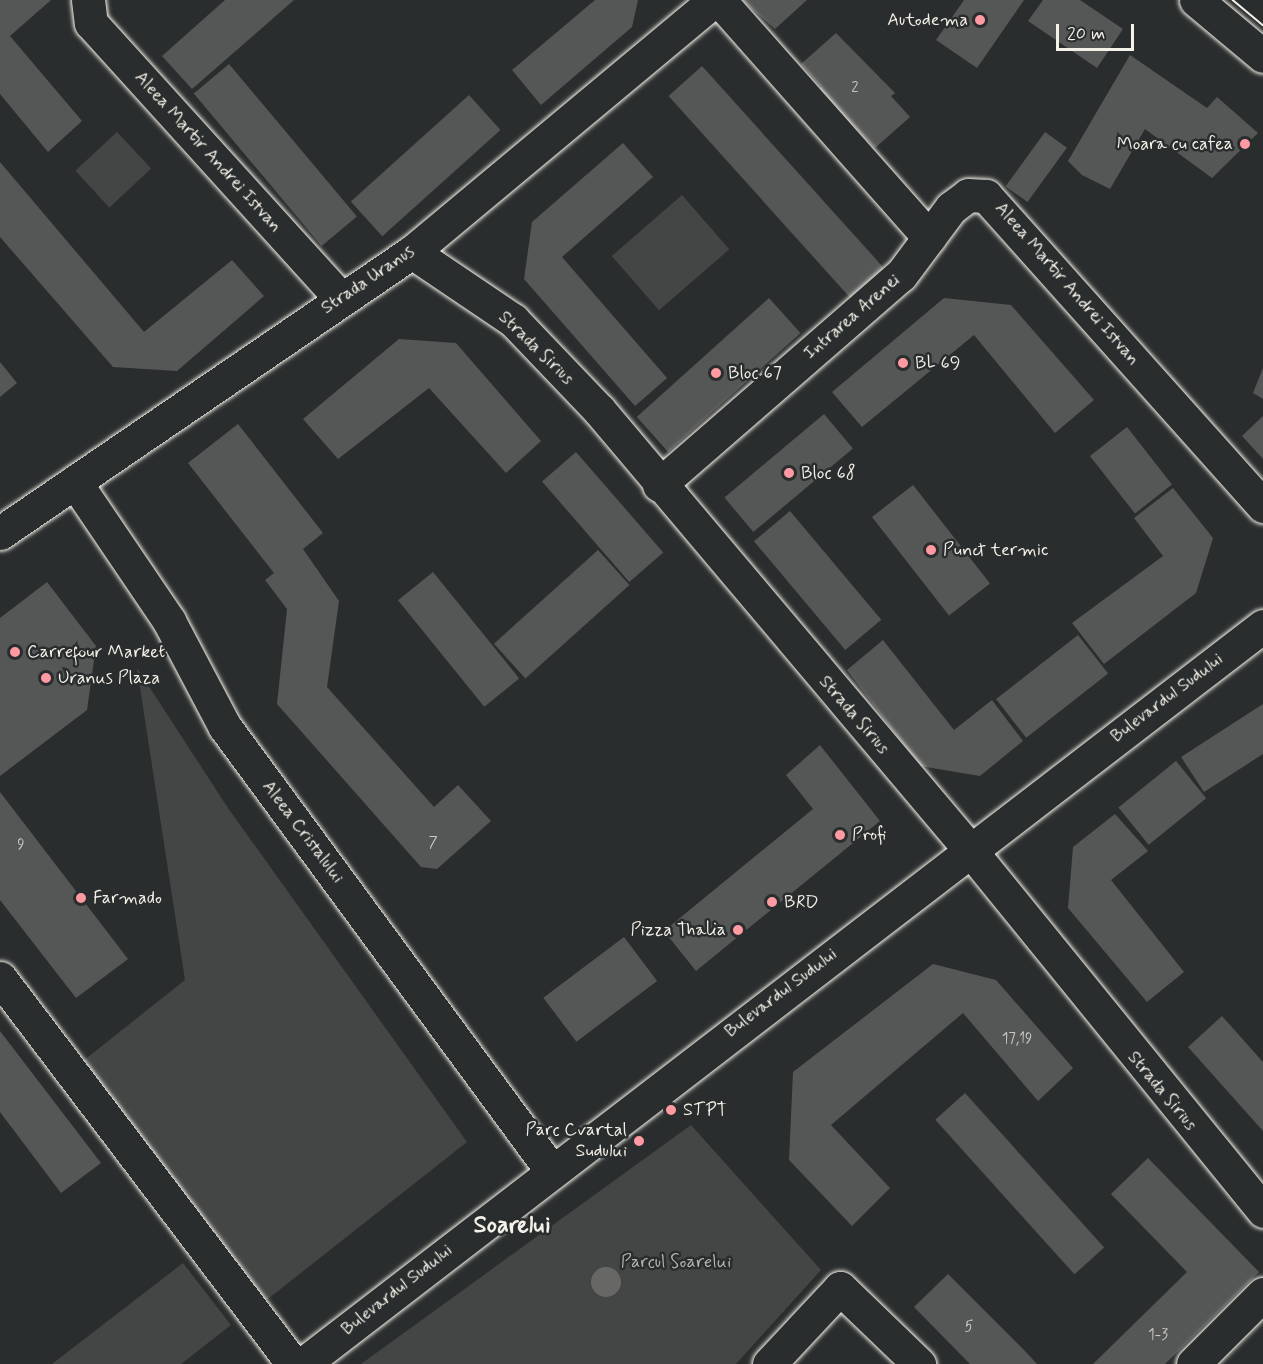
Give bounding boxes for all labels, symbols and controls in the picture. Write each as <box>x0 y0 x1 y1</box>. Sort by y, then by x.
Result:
place label: Autodema <box>887 9 968 31</box>
scale bar <box>1059 12 1137 50</box>
marker: Autodema <box>973 13 987 27</box>
text: 20 m <box>1067 22 1105 46</box>
street label: Aleea Martir Andrei Istvan <box>130 67 286 237</box>
house number: 2 <box>851 80 859 98</box>
place label: Moara cu cafea <box>1114 133 1233 155</box>
marker: Moara cu cafea <box>1238 137 1252 151</box>
street label: Aleea Martir Andrei Istvan <box>990 198 1144 370</box>
street label: Strada Uranus <box>316 240 420 320</box>
street label: Intrarea Arenei <box>799 269 905 365</box>
street label: Strada Sirius <box>493 306 579 390</box>
place label: BL 69 <box>915 352 961 374</box>
marker: BL 69 <box>896 356 910 370</box>
place label: Bloc 67 <box>728 362 782 384</box>
marker: Bloc 67 <box>709 366 723 380</box>
place label: Bloc 68 <box>801 462 856 484</box>
marker: Bloc 68 <box>782 466 796 480</box>
place label: Punct termic <box>943 539 1048 561</box>
marker: Punct termic <box>924 543 938 557</box>
place label: Carrefour Market <box>27 641 167 663</box>
marker: Carrefour Market <box>8 645 22 659</box>
street label: Bulevardul Sudului <box>1106 649 1228 747</box>
place label: Uranus Plaza <box>58 667 160 689</box>
street label: Strada Sirius <box>813 670 895 760</box>
marker: Uranus Plaza <box>39 671 53 685</box>
street label: Aleea Cristalului <box>257 776 349 888</box>
place label: Profi <box>852 824 886 846</box>
marker: Profi <box>833 828 847 842</box>
house number: 7 <box>428 835 438 853</box>
house number: 9 <box>17 837 25 855</box>
place label: Farmado <box>93 887 162 909</box>
marker: Farmado <box>74 891 88 905</box>
place label: BRD <box>784 891 819 913</box>
marker: BRD <box>765 895 779 909</box>
place label: Pizza Thalia <box>632 919 726 941</box>
marker: Pizza Thalia <box>731 923 745 937</box>
street label: Bulevardul Sudului <box>720 944 842 1042</box>
house number: 17,19 <box>1002 1031 1032 1049</box>
street label: Strada Sirius <box>1122 1046 1202 1136</box>
place label: STPT <box>683 1099 727 1121</box>
marker: STPT <box>664 1103 678 1117</box>
place label: Parc Cvartal Sudului <box>526 1120 627 1162</box>
marker: Parc Cvartal Sudului <box>632 1134 646 1148</box>
district label: Soarelui <box>474 1212 550 1240</box>
street label: Bulevardul Sudului <box>337 1240 457 1340</box>
park label: Parcul Soarelui <box>622 1251 730 1273</box>
house number: 5 <box>965 1319 973 1337</box>
house number: 1-3 <box>1148 1327 1168 1345</box>

